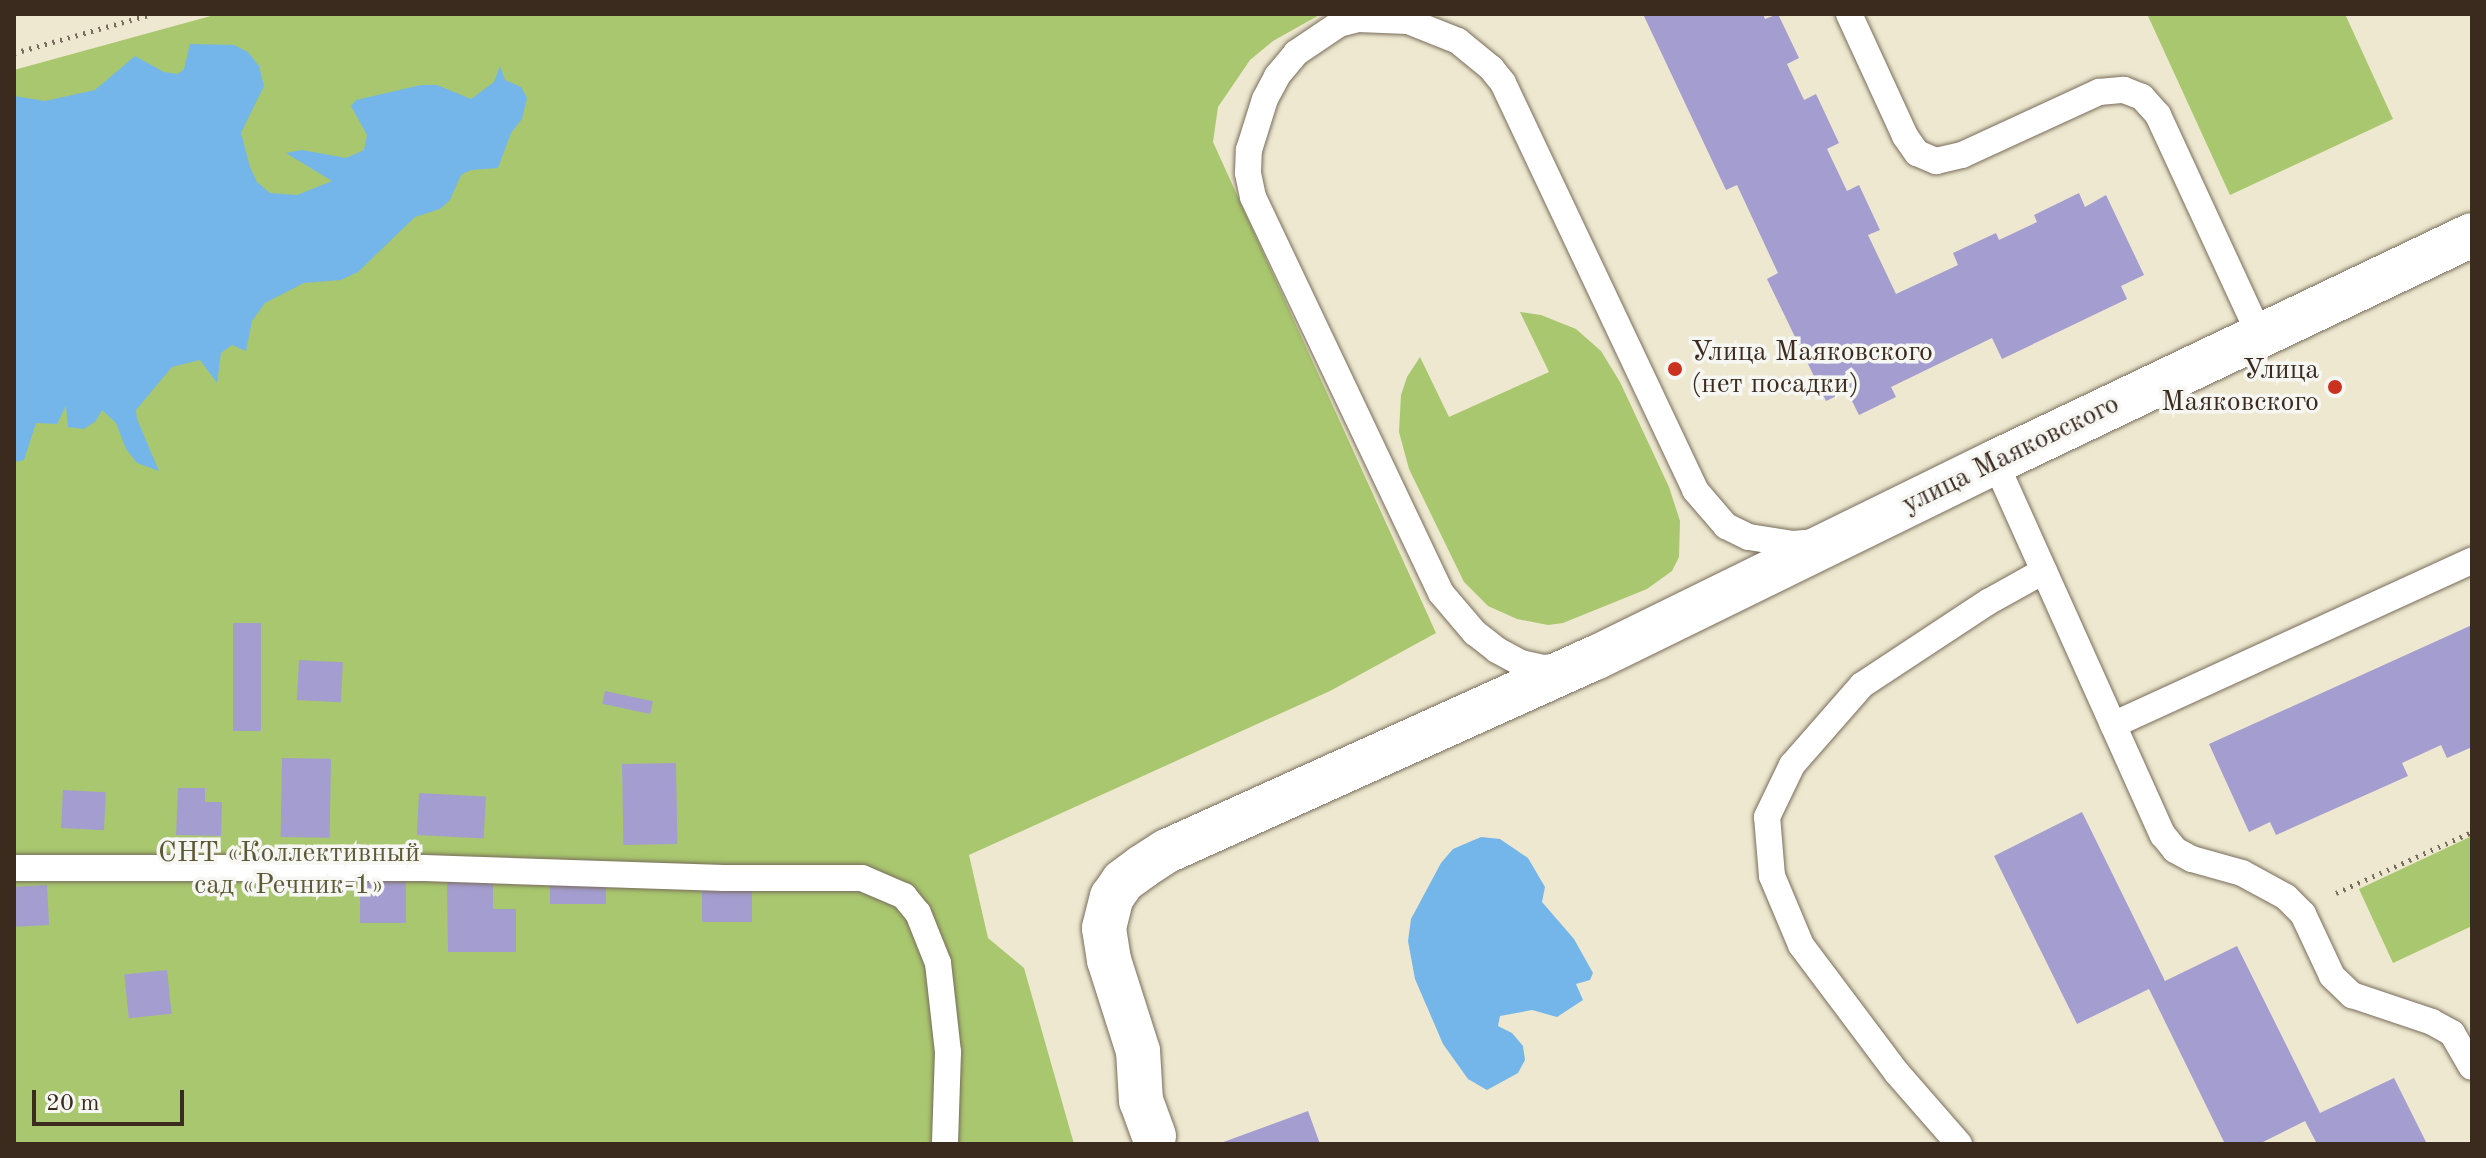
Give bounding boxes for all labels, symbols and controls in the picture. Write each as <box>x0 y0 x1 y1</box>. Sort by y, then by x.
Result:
place label: Улица Маяковского (нет посадки) <box>1691 336 1933 402</box>
place label: Улица Маяковского <box>2161 354 2319 420</box>
marker: Улица Маяковского (нет посадки) <box>1666 360 1684 378</box>
marker: Улица Маяковского <box>2326 378 2344 396</box>
street label: улица Маяковского <box>1897 388 2125 522</box>
park label: СНТ «Коллективный сад «Речник-1» <box>158 837 420 903</box>
scale bar <box>36 1074 188 1124</box>
text: 20 m <box>46 1092 100 1116</box>

